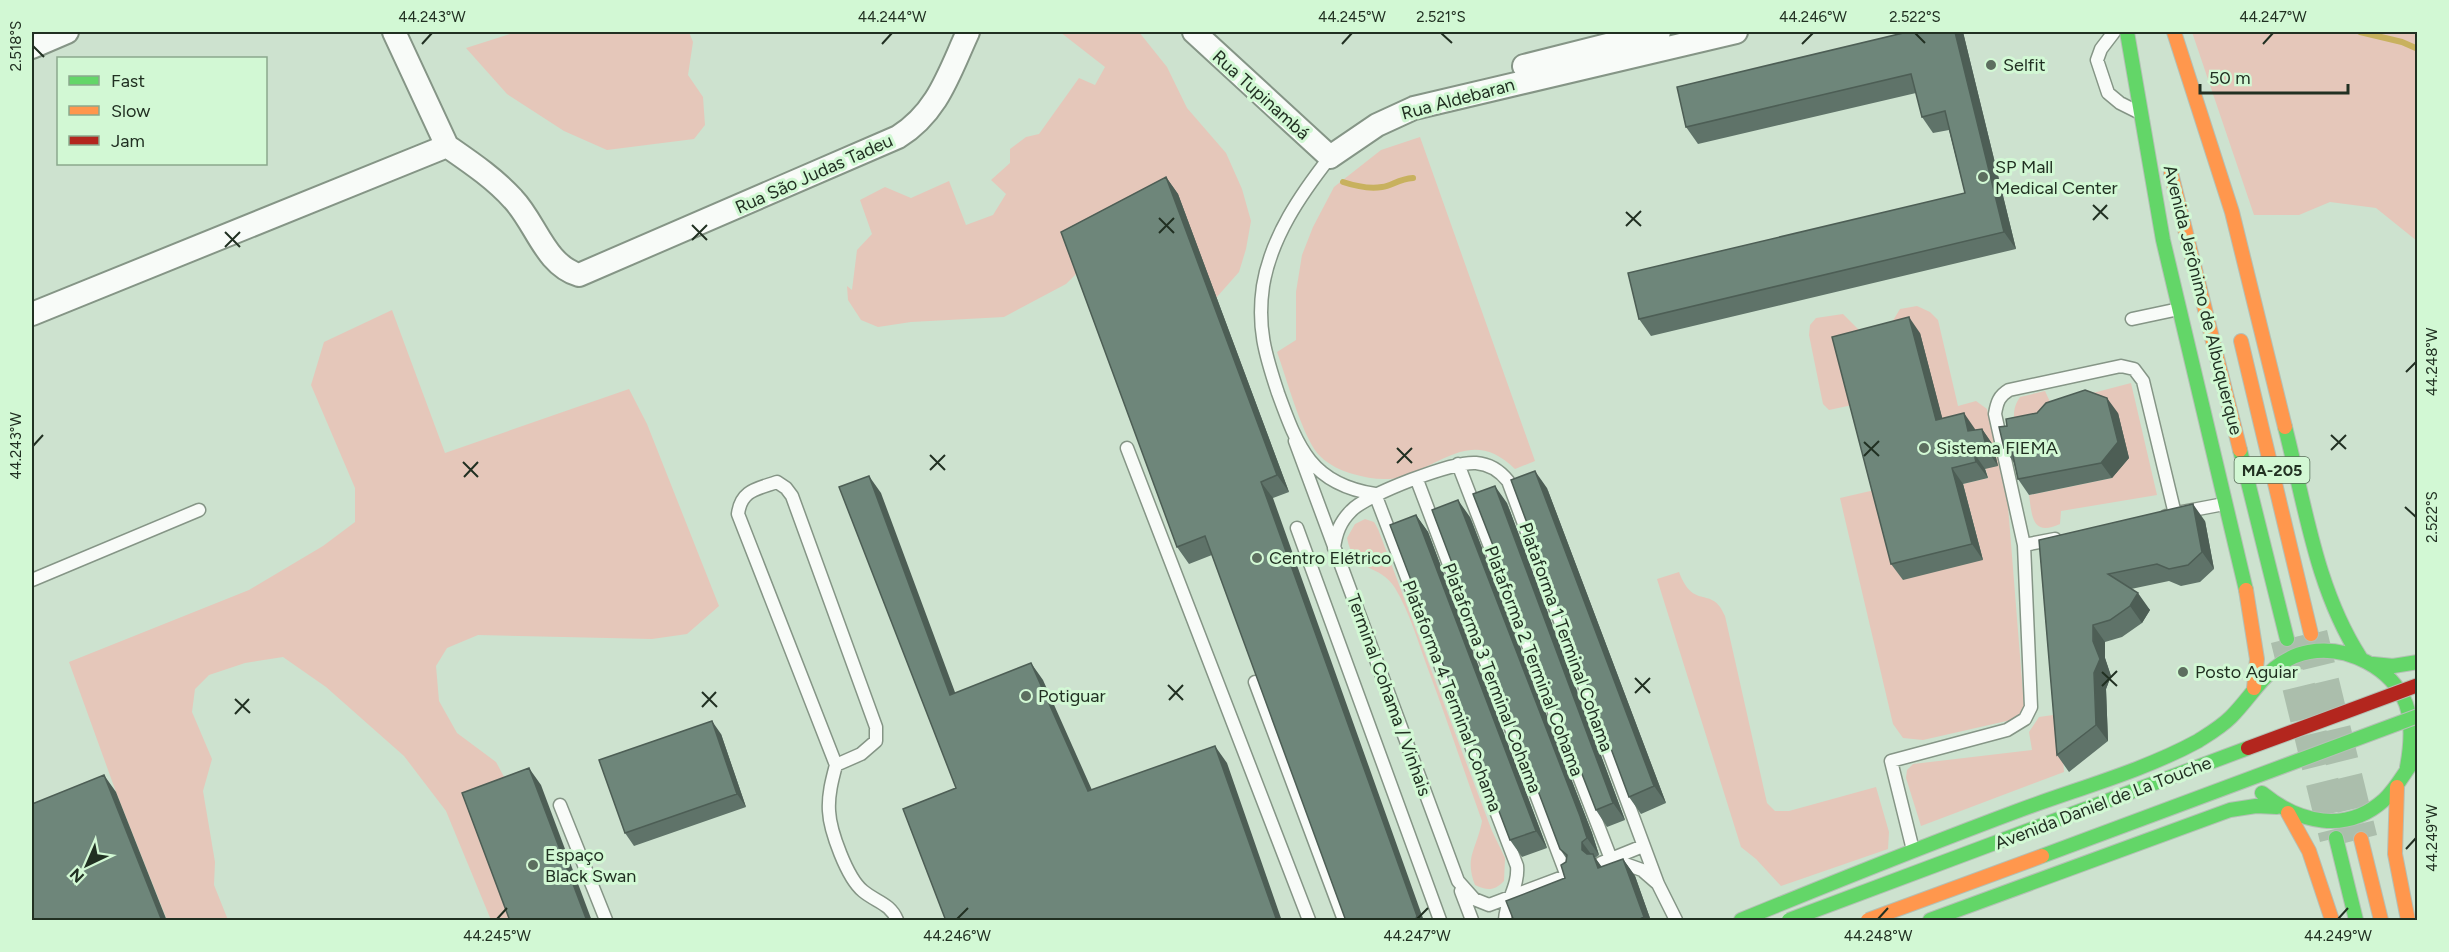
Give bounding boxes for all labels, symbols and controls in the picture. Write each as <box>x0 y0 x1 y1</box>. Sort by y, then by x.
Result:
text: 44.243°W <box>398 8 466 26</box>
text: 44.244°W <box>858 8 927 26</box>
text: 44.245°W <box>1318 8 1387 26</box>
text: 2.521°S <box>1416 8 1466 26</box>
text: 44.246°W <box>1779 8 1848 26</box>
text: 2.522°S <box>1889 8 1941 26</box>
text: 44.247°W <box>2239 8 2307 26</box>
text: 2.518°S <box>7 21 25 71</box>
street label: Rua Tupinambá <box>1208 46 1314 144</box>
place label: Selfit <box>2003 54 2046 76</box>
legend <box>57 57 267 165</box>
scale bar <box>2200 57 2348 95</box>
marker: Selfit <box>1984 58 1998 72</box>
text: 50 m <box>2209 67 2251 89</box>
text: Fast <box>111 70 145 92</box>
street label: Rua Aldebaran <box>1399 73 1517 125</box>
text: Slow <box>111 100 150 122</box>
street label: Rua São Judas Tadeu <box>732 129 896 219</box>
text: Jam <box>111 130 145 152</box>
place label: SP Mall Medical Center <box>1995 156 2118 199</box>
street label: Avenida Jerônimo de Albuquerque <box>2159 163 2247 437</box>
marker: SP Mall Medical Center <box>1976 170 1990 184</box>
text: 44.248°W <box>2423 327 2441 396</box>
text: 44.243°W <box>7 412 25 480</box>
place label: Sistema FIEMA <box>1936 437 2058 459</box>
marker: Sistema FIEMA <box>1917 441 1931 455</box>
road number: MA-205 <box>2234 457 2310 483</box>
text: 2.522°S <box>2423 491 2441 543</box>
street label: Plataforma 1 Terminal Cohama <box>1514 519 1618 755</box>
street label: Plataforma 2 Terminal Cohama <box>1480 543 1588 779</box>
place label: Centro Elétrico <box>1269 547 1391 569</box>
marker: Centro Elétrico <box>1250 551 1264 565</box>
street label: Plataforma 3 Terminal Cohama <box>1438 560 1546 796</box>
street label: Plataforma 4 Terminal Cohama <box>1398 577 1506 815</box>
street label: Terminal Cohama / Vinhais <box>1342 591 1436 799</box>
place label: Posto Aguiar <box>2195 661 2298 683</box>
marker: Posto Aguiar <box>2176 665 2190 679</box>
place label: Potiguar <box>1038 685 1106 707</box>
marker: Potiguar <box>1019 689 1033 703</box>
street label: Avenida Daniel de La Touche <box>1992 751 2215 854</box>
text: 44.249°W <box>2423 803 2441 872</box>
north arrow <box>57 835 117 895</box>
place label: Espaço Black Swan <box>545 844 636 887</box>
marker: Espaço Black Swan <box>526 858 540 872</box>
text: N <box>66 864 88 887</box>
text: 44.245°W <box>463 927 532 945</box>
text: 44.246°W <box>923 927 992 945</box>
text: 44.247°W <box>1383 927 1451 945</box>
text: 44.248°W <box>1844 927 1913 945</box>
text: 44.249°W <box>2304 927 2373 945</box>

